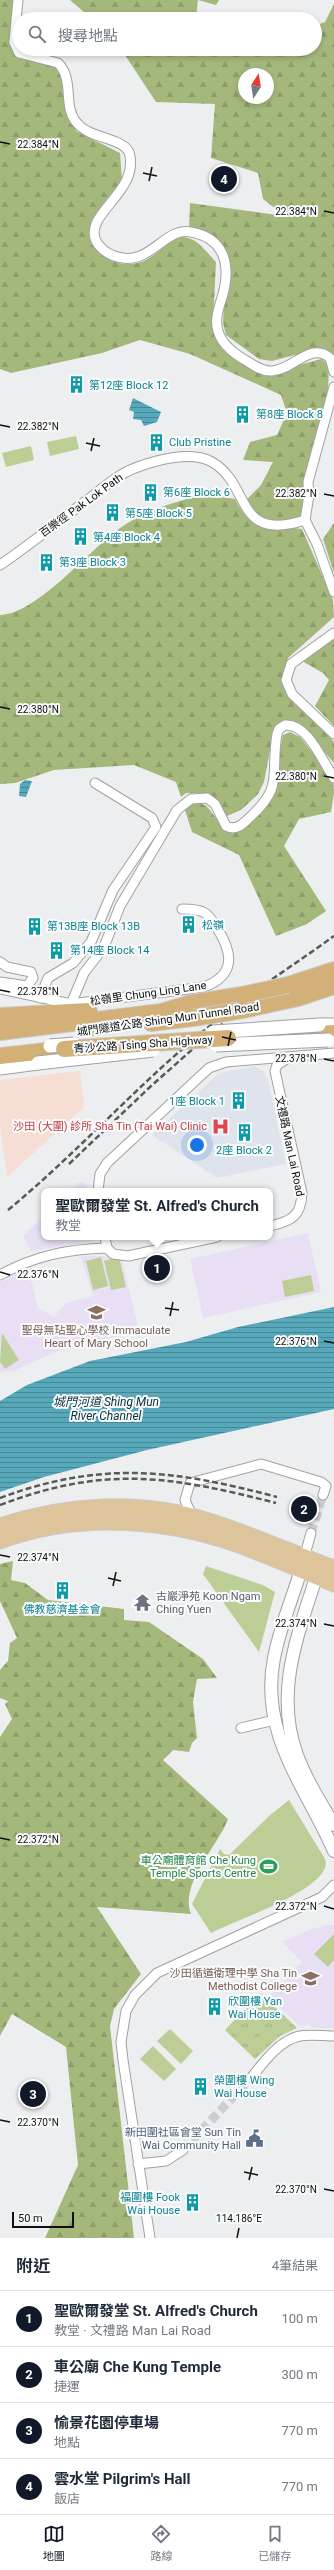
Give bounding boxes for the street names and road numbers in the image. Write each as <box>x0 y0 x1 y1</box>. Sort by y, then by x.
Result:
street label: 百樂徑 Pak Lok Path <box>37 471 126 540</box>
street label: 松嶺里 Chung Ling Lane <box>89 979 207 1008</box>
street label: 城門隧道公路 Shing Mun Tunnel Road <box>76 1000 260 1039</box>
street label: 青沙公路 Tsing Sha Highway <box>73 1033 214 1056</box>
street label: 文禮路 Man Lai Road <box>272 1095 307 1198</box>

